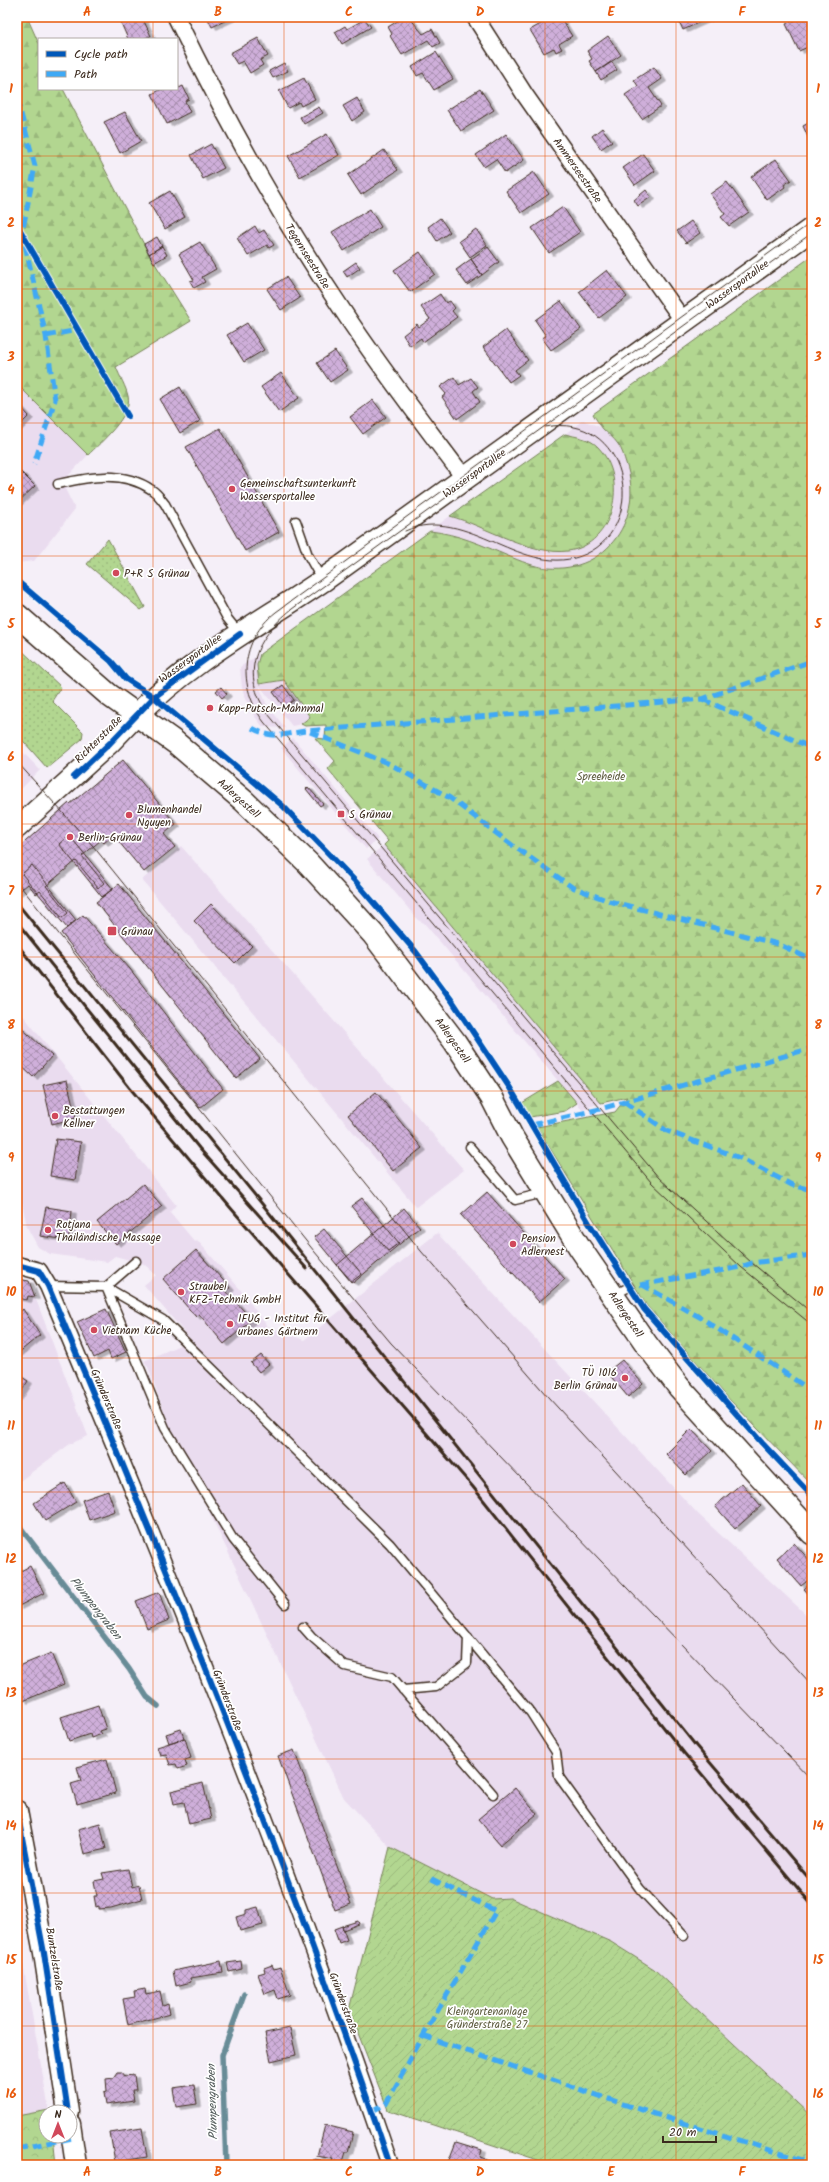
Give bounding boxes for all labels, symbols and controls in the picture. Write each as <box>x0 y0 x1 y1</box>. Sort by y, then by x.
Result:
text: A <box>83 2 91 23</box>
text: B <box>214 2 222 23</box>
text: C <box>345 2 353 23</box>
text: D <box>476 2 485 23</box>
text: E <box>607 2 615 23</box>
text: F <box>738 2 746 23</box>
legend <box>38 38 178 90</box>
text: Cycle path <box>74 45 128 64</box>
text: Path <box>74 65 97 84</box>
text: 1 <box>9 79 13 100</box>
text: 1 <box>816 79 820 100</box>
street label: Ammerseestraße <box>548 134 607 207</box>
text: 2 <box>7 213 15 234</box>
text: 2 <box>814 213 822 234</box>
street label: Tegernseestraße <box>280 220 334 293</box>
street label: Wassersportallee <box>702 255 773 314</box>
text: 3 <box>6 347 15 368</box>
text: 3 <box>813 347 822 368</box>
street label: Wassersportallee <box>439 444 510 503</box>
place label: Gemeinschaftsunterkunft Wassersportallee <box>240 475 357 506</box>
text: 4 <box>7 480 15 501</box>
text: 4 <box>814 480 822 501</box>
marker: Gemeinschaftsunterkunft Wassersportallee <box>227 484 237 494</box>
place label: P+R S Grünau <box>124 565 190 583</box>
marker: P+R S Grünau <box>111 568 121 578</box>
text: 5 <box>7 614 16 635</box>
text: 5 <box>814 614 823 635</box>
street label: Wassersportallee <box>155 629 226 688</box>
place label: Kapp-Putsch-Mahnmal <box>218 700 324 718</box>
marker: Kapp-Putsch-Mahnmal <box>205 703 215 713</box>
street label: Richterstraße <box>70 711 127 768</box>
text: 6 <box>7 747 15 768</box>
text: 6 <box>814 747 822 768</box>
park label: Spreeheide <box>577 768 625 786</box>
street label: Adlergestell <box>213 774 264 823</box>
place label: Blumenhandel Nguyen <box>137 801 202 832</box>
place label: S Grünau <box>349 806 392 824</box>
marker: S Grünau <box>336 809 346 819</box>
marker: Blumenhandel Nguyen <box>124 810 134 820</box>
place label: Berlin-Grünau <box>78 829 142 847</box>
marker: Berlin-Grünau <box>65 832 75 842</box>
text: 7 <box>8 881 15 902</box>
text: 7 <box>815 881 822 902</box>
place label: Grünau <box>121 923 154 941</box>
marker: Grünau <box>106 925 118 937</box>
street label: Adlergestell <box>430 1014 475 1068</box>
text: 8 <box>7 1015 15 1036</box>
text: 8 <box>814 1015 822 1036</box>
place label: Bestattungen Kellner <box>63 1102 125 1133</box>
marker: Bestattungen Kellner <box>50 1111 60 1121</box>
text: 9 <box>8 1148 15 1169</box>
text: 9 <box>815 1148 822 1169</box>
place label: Rotjana Thailändische Massage <box>56 1216 161 1247</box>
marker: Rotjana Thailändische Massage <box>43 1225 53 1235</box>
place label: Pension Adlernest <box>521 1230 565 1261</box>
marker: Pension Adlernest <box>508 1239 518 1249</box>
place label: Straubel KFZ-Technik GmbH <box>189 1278 281 1309</box>
text: 10 <box>6 1282 17 1303</box>
text: 10 <box>813 1282 824 1303</box>
marker: Straubel KFZ-Technik GmbH <box>176 1287 186 1297</box>
street label: Adlergestell <box>603 1288 648 1342</box>
place label: IFUG - Institut für urbanes Gärtnern <box>238 1310 328 1341</box>
marker: IFUG - Institut für urbanes Gärtnern <box>225 1319 235 1329</box>
place label: Vietnam Küche <box>102 1322 171 1340</box>
marker: Vietnam Küche <box>89 1325 99 1335</box>
place label: TÜ 1016 Berlin Grünau <box>554 1364 618 1395</box>
street label: Gründerstraße <box>85 1366 127 1433</box>
marker: TÜ 1016 Berlin Grünau <box>620 1373 630 1383</box>
text: 11 <box>7 1416 15 1437</box>
text: 11 <box>814 1416 822 1437</box>
text: 12 <box>5 1549 17 1570</box>
text: 12 <box>812 1549 824 1570</box>
water label: Plumpengraben <box>65 1573 127 1645</box>
street label: Gründerstraße <box>207 1667 247 1734</box>
text: 13 <box>5 1683 17 1704</box>
text: 13 <box>812 1683 824 1704</box>
text: 14 <box>5 1816 17 1837</box>
text: 14 <box>812 1816 824 1837</box>
street label: Buntzelstraße <box>40 1926 68 1992</box>
text: 15 <box>6 1950 18 1971</box>
text: 15 <box>813 1950 825 1971</box>
street label: Gründerstraße <box>324 1970 363 2037</box>
park label: Kleingartenanlage Gründerstraße 27 <box>447 2003 528 2034</box>
water label: Plumpengraben <box>202 2062 223 2140</box>
text: 16 <box>6 2084 16 2105</box>
text: 16 <box>813 2084 823 2105</box>
north arrow <box>38 2104 78 2144</box>
text: N <box>55 2106 62 2124</box>
scale bar <box>663 2118 716 2144</box>
text: 20 m <box>669 2123 697 2142</box>
text: A <box>83 2162 91 2182</box>
text: B <box>214 2162 222 2182</box>
text: C <box>345 2162 353 2182</box>
text: D <box>476 2162 485 2182</box>
text: E <box>607 2162 615 2182</box>
text: F <box>738 2162 746 2182</box>

